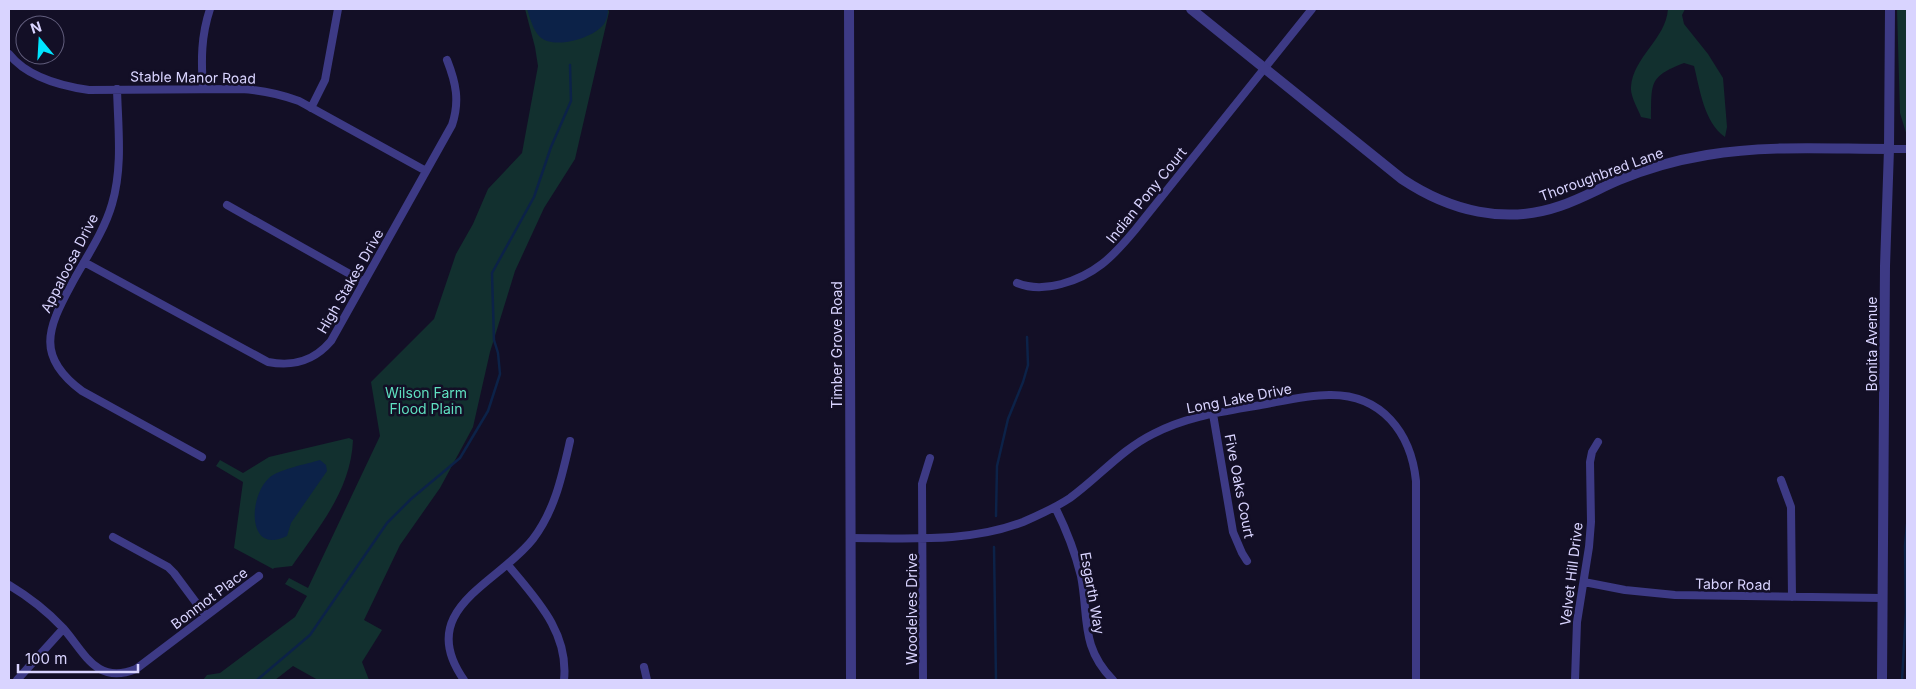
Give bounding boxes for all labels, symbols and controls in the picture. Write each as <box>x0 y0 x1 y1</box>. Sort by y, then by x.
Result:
north arrow <box>15 15 65 65</box>
text: N <box>28 17 44 37</box>
street label: Stable Manor Road <box>130 67 256 87</box>
street label: Indian Pony Court <box>1102 143 1190 246</box>
street label: Thoroughbred Lane <box>1537 144 1665 204</box>
street label: Appaloosa Drive <box>37 211 101 315</box>
street label: High Stakes Drive <box>313 226 387 336</box>
street label: Timber Grove Road <box>828 281 845 409</box>
street label: Bonita Avenue <box>1863 297 1880 391</box>
street label: Long Lake Drive <box>1185 379 1293 417</box>
park label: Wilson Farm Flood Plain <box>385 384 467 417</box>
street label: Five Oaks Court <box>1222 432 1259 540</box>
street label: Velvet Hill Drive <box>1556 521 1586 627</box>
street label: Esgarth Way <box>1077 551 1109 636</box>
street label: Woodelves Drive <box>903 553 920 665</box>
street label: Bonmot Place <box>167 564 251 632</box>
street label: Tabor Road <box>1695 575 1771 593</box>
scale bar <box>18 642 138 674</box>
text: 100 m <box>25 649 67 668</box>

